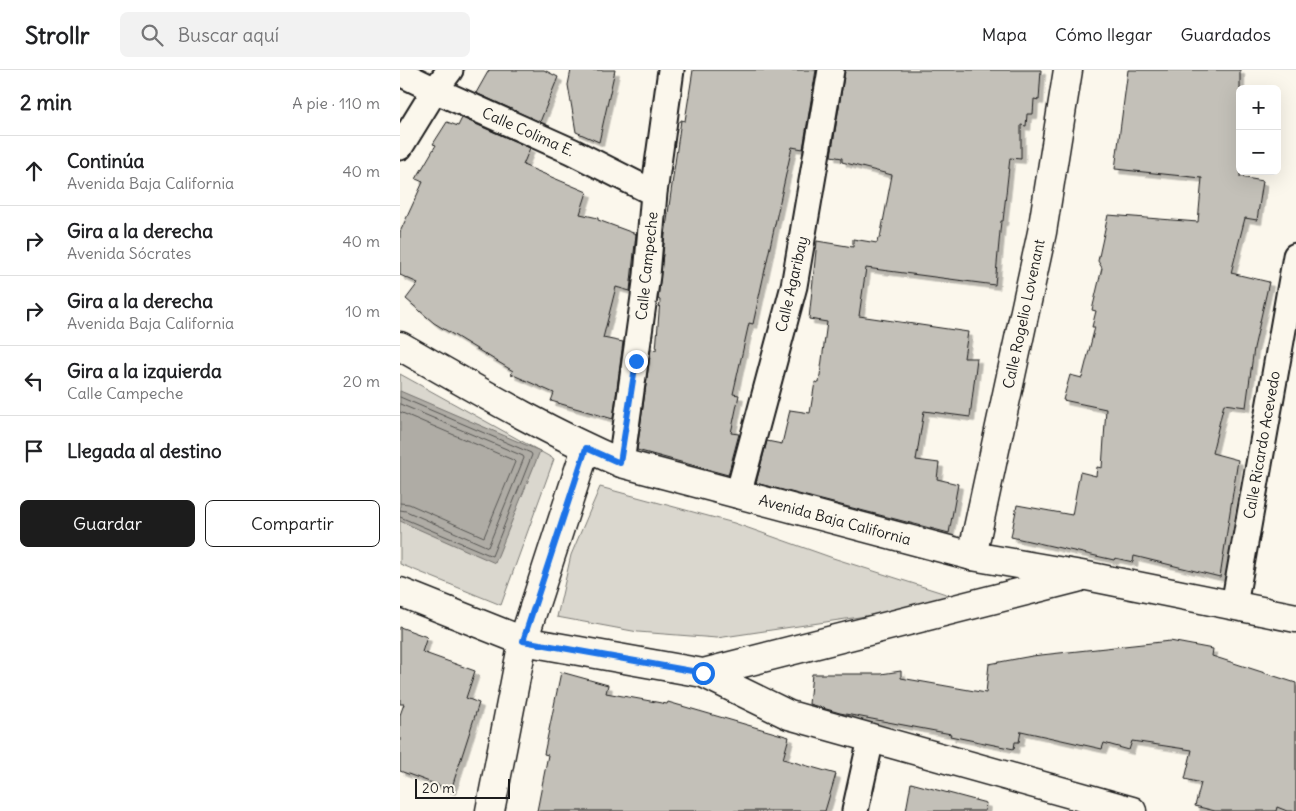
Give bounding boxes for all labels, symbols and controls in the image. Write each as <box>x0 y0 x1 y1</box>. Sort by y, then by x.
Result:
search box <box>120 12 470 57</box>
text: Strollr <box>25 20 90 50</box>
icon: search <box>138 21 166 49</box>
text: Buscar aquí <box>178 23 279 47</box>
text: Mapa <box>982 23 1027 46</box>
text: Cómo llegar <box>1055 23 1152 46</box>
text: Guardados <box>1180 23 1271 46</box>
map controls <box>1236 85 1281 175</box>
button: + <box>1236 85 1281 130</box>
text: 2 min <box>20 89 72 116</box>
text: A pie · 110 m <box>292 93 380 113</box>
street label: Calle Colima E. <box>479 103 577 160</box>
button: − <box>1236 130 1281 175</box>
text: Continúa <box>67 149 144 173</box>
icon: ahead <box>20 157 48 185</box>
text: 40 m <box>342 161 380 181</box>
text: Avenida Baja California <box>67 173 234 193</box>
street label: Calle Campeche <box>631 211 662 321</box>
text: Gira a la derecha <box>67 219 213 243</box>
icon: right <box>20 227 48 255</box>
text: 40 m <box>342 231 380 251</box>
street label: Calle Agaribay <box>771 234 812 334</box>
street label: Calle Rogelio Lovenant <box>998 237 1049 390</box>
text: Avenida Sócrates <box>67 243 191 263</box>
text: Gira a la derecha <box>67 289 213 313</box>
icon: right <box>20 297 48 325</box>
text: 10 m <box>345 301 380 321</box>
text: Avenida Baja California <box>67 313 234 333</box>
route end <box>625 350 648 373</box>
text: Gira a la izquierda <box>67 359 222 383</box>
icon: left <box>20 367 48 395</box>
street label: Calle Ricardo Acevedo <box>1239 369 1284 520</box>
text: 20 m <box>343 371 380 391</box>
text: Calle Campeche <box>67 383 183 403</box>
icon: arrive <box>20 437 48 465</box>
text: Llegada al destino <box>67 439 222 463</box>
street label: Avenida Baja California <box>757 490 914 549</box>
button: Guardar <box>20 500 195 547</box>
button: Compartir <box>205 500 380 547</box>
route start <box>692 662 715 685</box>
scale bar <box>415 776 510 799</box>
text: 20 m <box>422 779 455 797</box>

